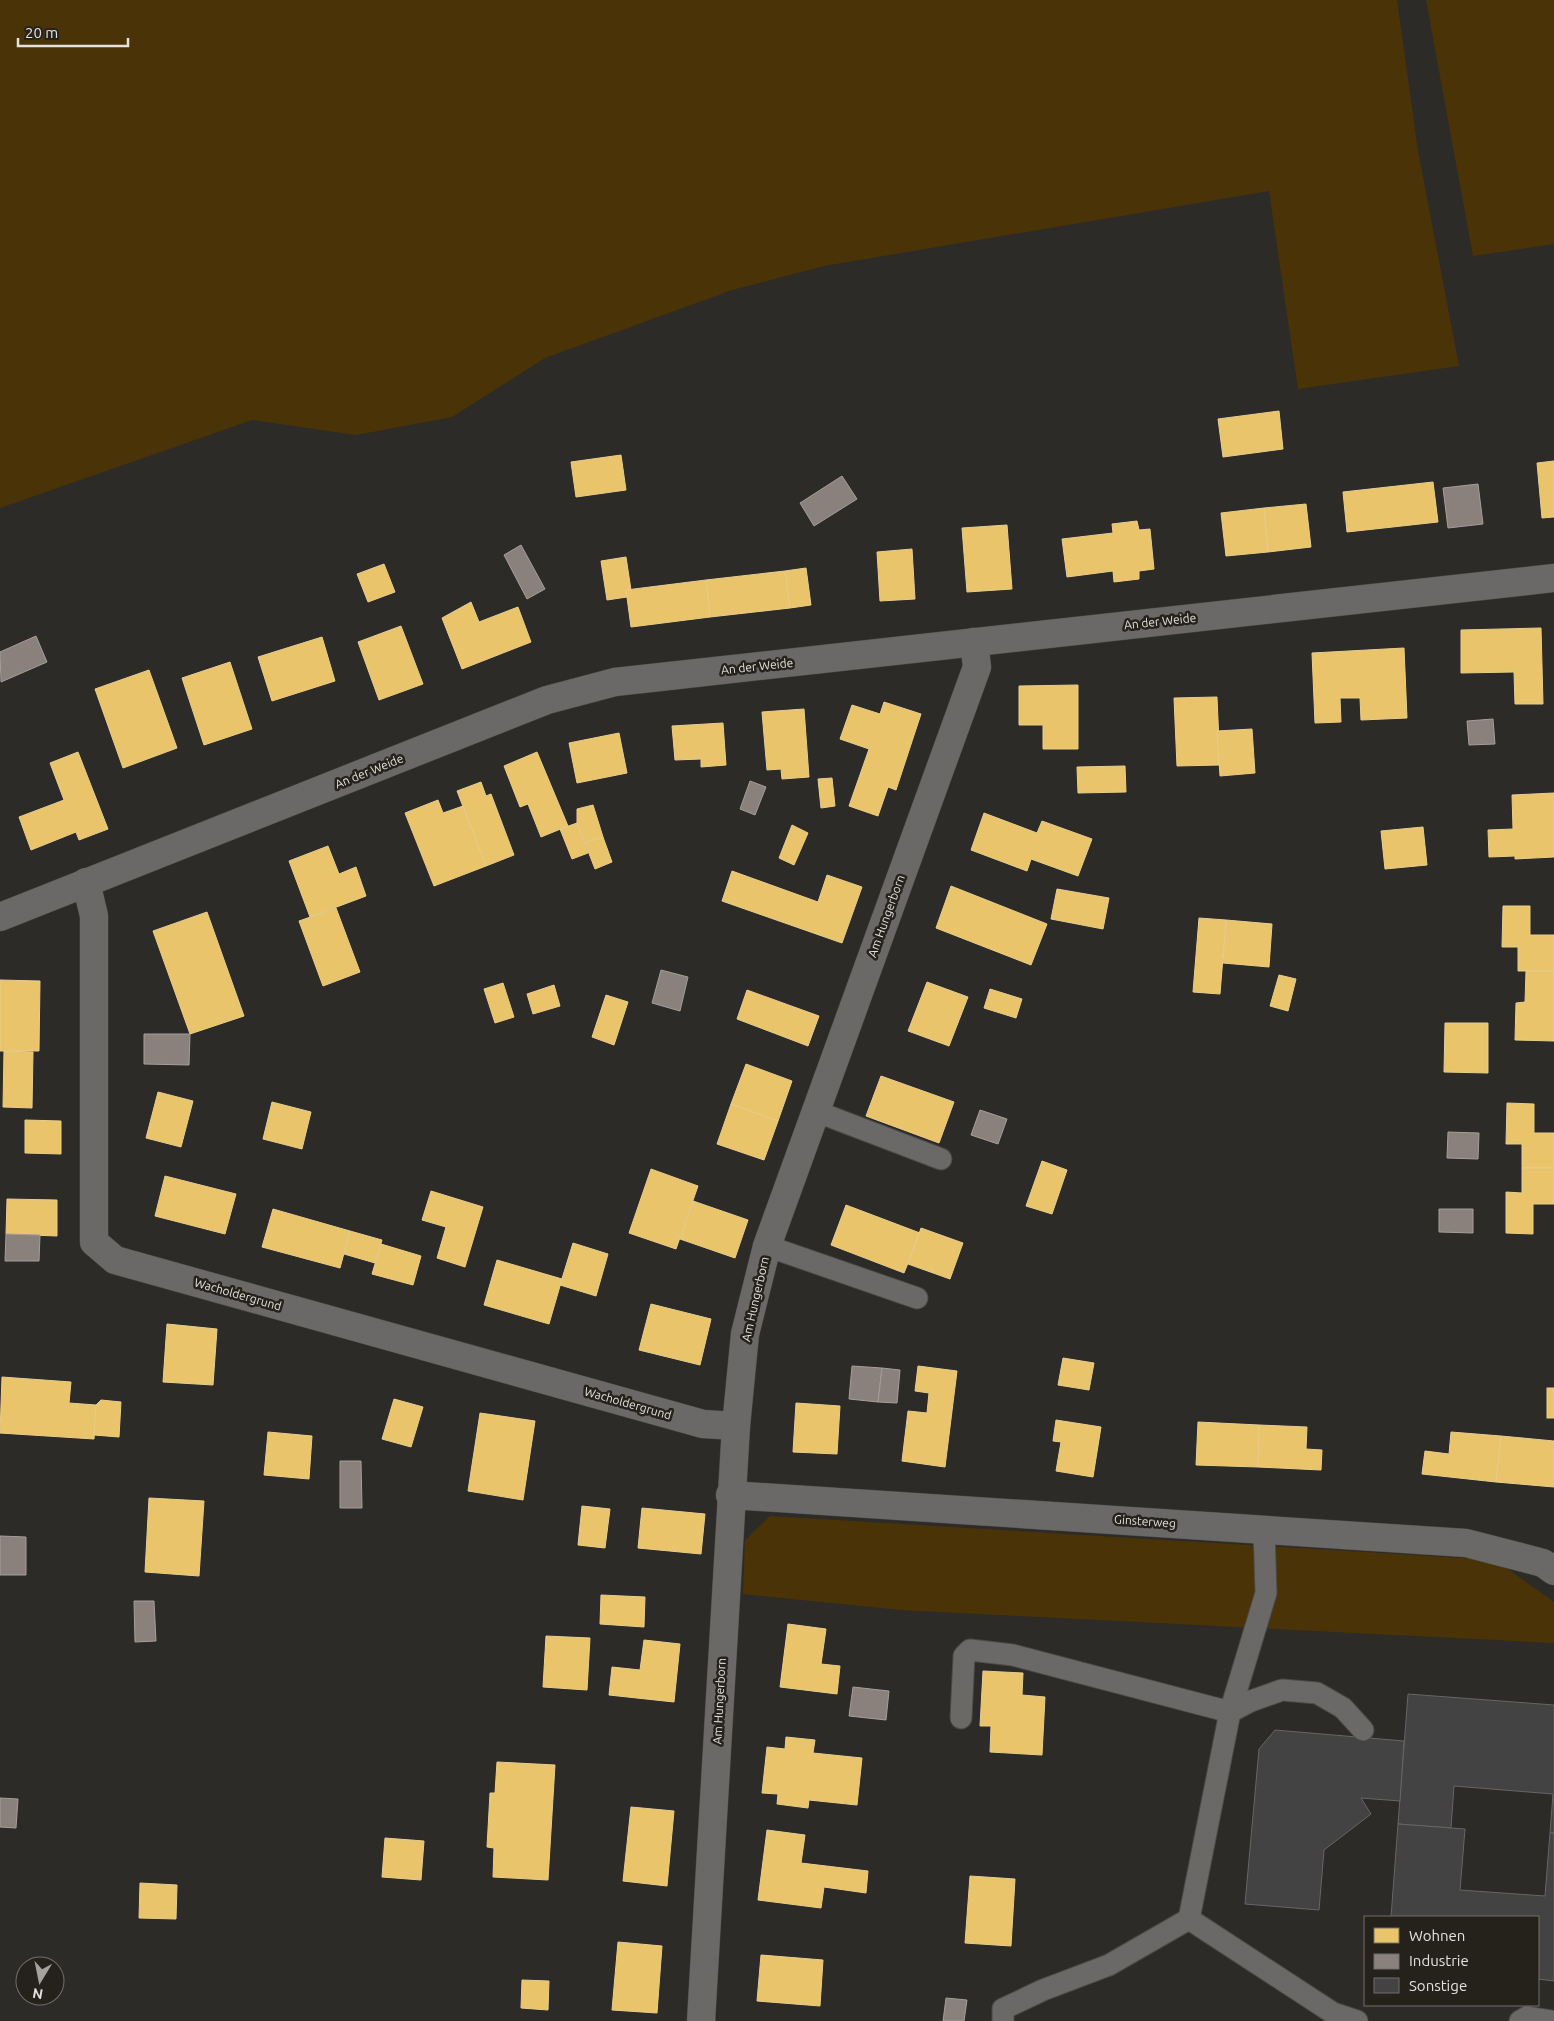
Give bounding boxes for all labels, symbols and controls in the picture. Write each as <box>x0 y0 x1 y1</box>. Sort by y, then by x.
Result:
scale bar <box>18 15 128 47</box>
text: 20 m <box>25 24 58 41</box>
street label: An der Weide <box>1123 611 1197 631</box>
street label: An der Weide <box>720 656 794 676</box>
street label: An der Weide <box>333 751 405 791</box>
street label: Am Hungerborn <box>865 873 907 959</box>
street label: Am Hungerborn <box>739 1255 771 1343</box>
street label: Wacholdergrund <box>193 1275 283 1313</box>
street label: Wacholdergrund <box>583 1384 673 1422</box>
street label: Ginsterweg <box>1114 1512 1176 1530</box>
street label: Am Hungerborn <box>710 1657 728 1745</box>
legend <box>1364 1916 1539 2006</box>
text: Wohnen <box>1409 1927 1465 1944</box>
text: Industrie <box>1409 1952 1469 1969</box>
north arrow <box>15 1956 65 2006</box>
text: Sonstige <box>1409 1977 1467 1994</box>
text: N <box>31 1985 44 2003</box>

